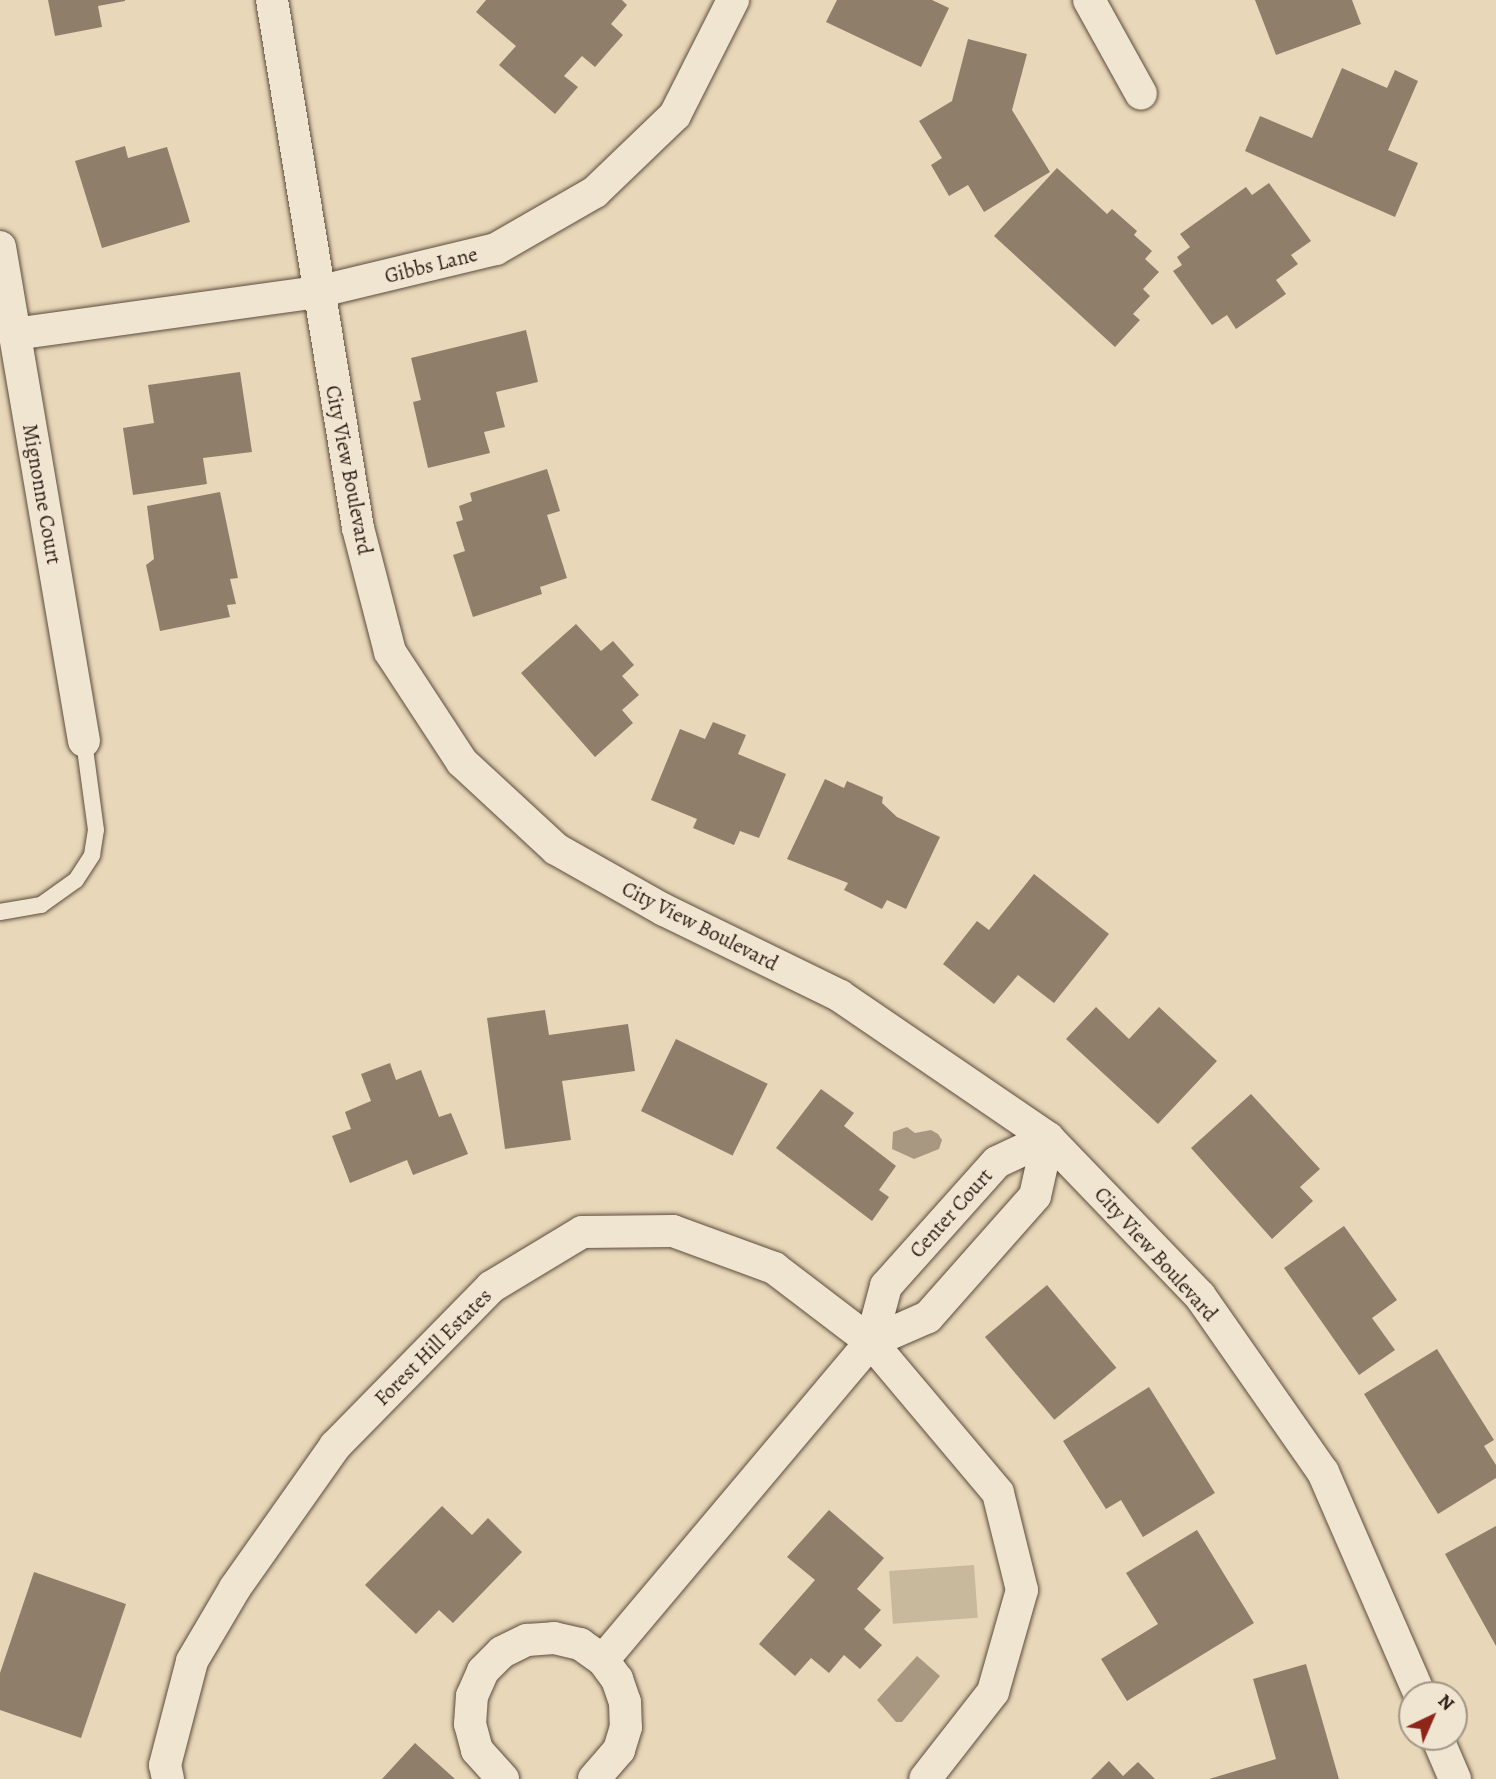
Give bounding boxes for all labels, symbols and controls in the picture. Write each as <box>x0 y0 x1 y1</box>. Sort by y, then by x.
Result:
street label: Gibbs Lane <box>382 241 480 289</box>
street label: City View Boulevard <box>320 383 378 557</box>
street label: Mignonne Court <box>17 422 67 566</box>
street label: City View Boulevard <box>618 876 782 976</box>
street label: Center Court <box>904 1163 998 1263</box>
street label: City View Boulevard <box>1089 1182 1223 1326</box>
street label: Forest Hill Estates <box>369 1283 497 1411</box>
north arrow <box>1398 1681 1468 1751</box>
text: N <box>1432 1688 1460 1716</box>

